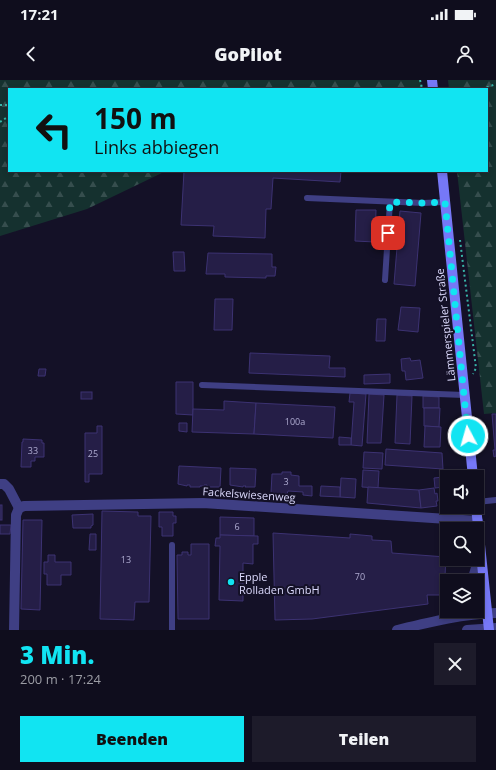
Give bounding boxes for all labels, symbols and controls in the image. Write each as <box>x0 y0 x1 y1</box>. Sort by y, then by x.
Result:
text: 17:21 <box>20 4 59 24</box>
text: GoPilot <box>214 42 282 66</box>
icon: back <box>20 43 42 65</box>
icon: person <box>454 43 476 65</box>
text: 150 m <box>94 99 177 137</box>
icon: left <box>28 104 80 156</box>
text: Links abbiegen <box>94 135 219 159</box>
pin <box>371 216 405 250</box>
icon: arrive <box>377 222 399 244</box>
street label: Lämmerspieler Straße <box>432 268 458 382</box>
house number: 100a <box>285 415 305 428</box>
position arrow <box>447 415 489 457</box>
house number: 33 <box>28 444 38 457</box>
house number: 25 <box>88 447 98 460</box>
map controls <box>440 470 484 618</box>
button: sound <box>440 470 484 514</box>
house number: 3 <box>283 475 289 488</box>
street label: Fackelswiesenweg <box>202 483 296 505</box>
house number: 6 <box>234 520 240 533</box>
button: search <box>440 522 484 566</box>
house number: 13 <box>121 553 131 566</box>
place label: Epple Rolladen GmbH <box>239 569 320 597</box>
house number: 70 <box>355 570 365 583</box>
button: layers <box>440 574 484 618</box>
marker: Epple Rolladen GmbH <box>226 577 236 587</box>
text: 3 Min. <box>20 638 94 671</box>
button: close <box>434 643 476 685</box>
text: 200 m · 17:24 <box>20 670 101 688</box>
button: Beenden <box>20 716 244 762</box>
button: Teilen <box>252 716 476 762</box>

